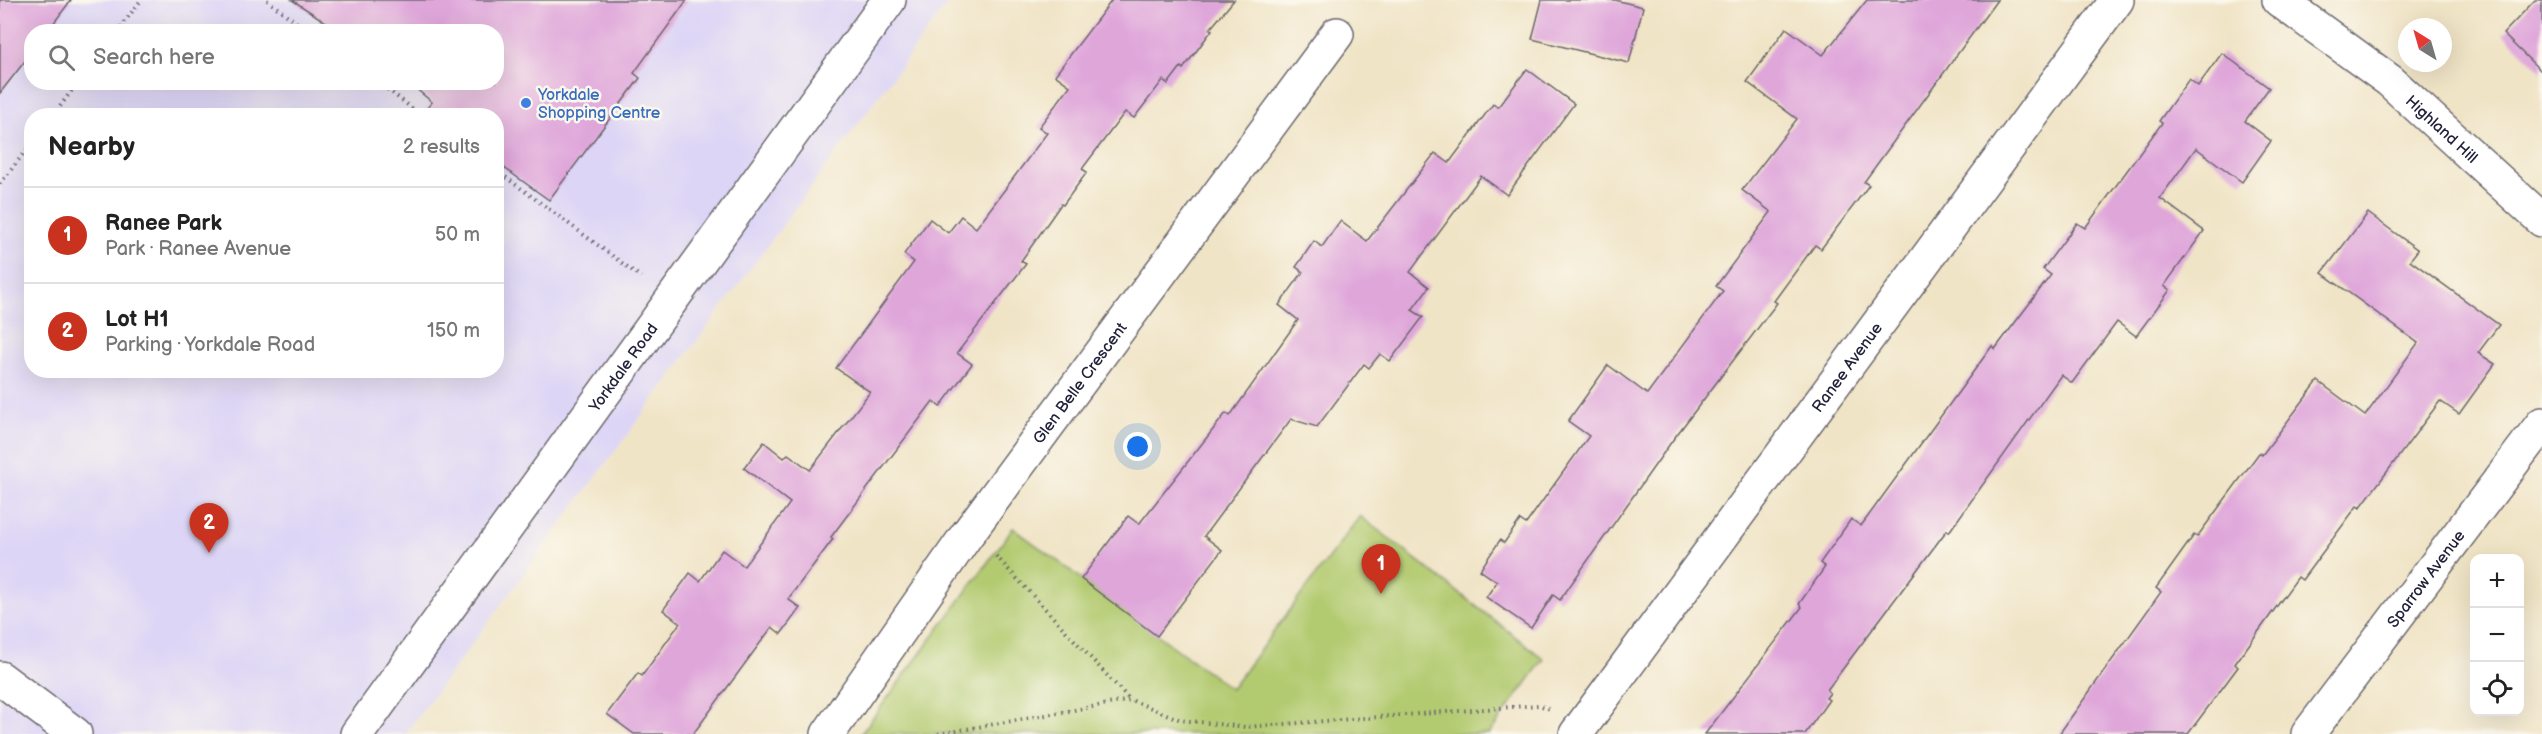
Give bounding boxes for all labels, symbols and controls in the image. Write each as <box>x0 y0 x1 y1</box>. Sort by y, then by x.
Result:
north arrow <box>2398 18 2452 72</box>
search box <box>24 24 504 90</box>
icon: search <box>45 41 78 74</box>
text: Search here <box>93 44 215 71</box>
place label: Yorkdale Shopping Centre <box>537 86 661 123</box>
street label: Highland Hill <box>2401 92 2481 168</box>
marker: Yorkdale Shopping Centre <box>519 96 533 110</box>
text: Nearby <box>48 132 135 163</box>
text: 2 results <box>403 135 480 159</box>
text: Ranee Park <box>105 210 222 237</box>
text: 1 <box>63 223 72 247</box>
text: 50 m <box>435 223 480 247</box>
text: Park · Ranee Avenue <box>105 237 291 261</box>
text: Lot H1 <box>105 306 169 333</box>
text: 2 <box>62 319 73 343</box>
text: 150 m <box>427 319 480 343</box>
street label: Glen Belle Crescent <box>1030 319 1132 448</box>
street label: Ranee Avenue <box>1808 319 1887 416</box>
street label: Yorkdale Road <box>585 320 662 417</box>
text: Parking · Yorkdale Road <box>105 333 315 357</box>
your location <box>1123 432 1152 461</box>
pin: 2 <box>190 504 228 553</box>
street label: Sparrow Avenue <box>2384 526 2470 632</box>
pin: 1 <box>1362 544 1400 594</box>
map controls <box>2470 554 2524 716</box>
button: + <box>2470 554 2524 608</box>
button: − <box>2470 608 2524 662</box>
button: locate <box>2470 662 2524 716</box>

